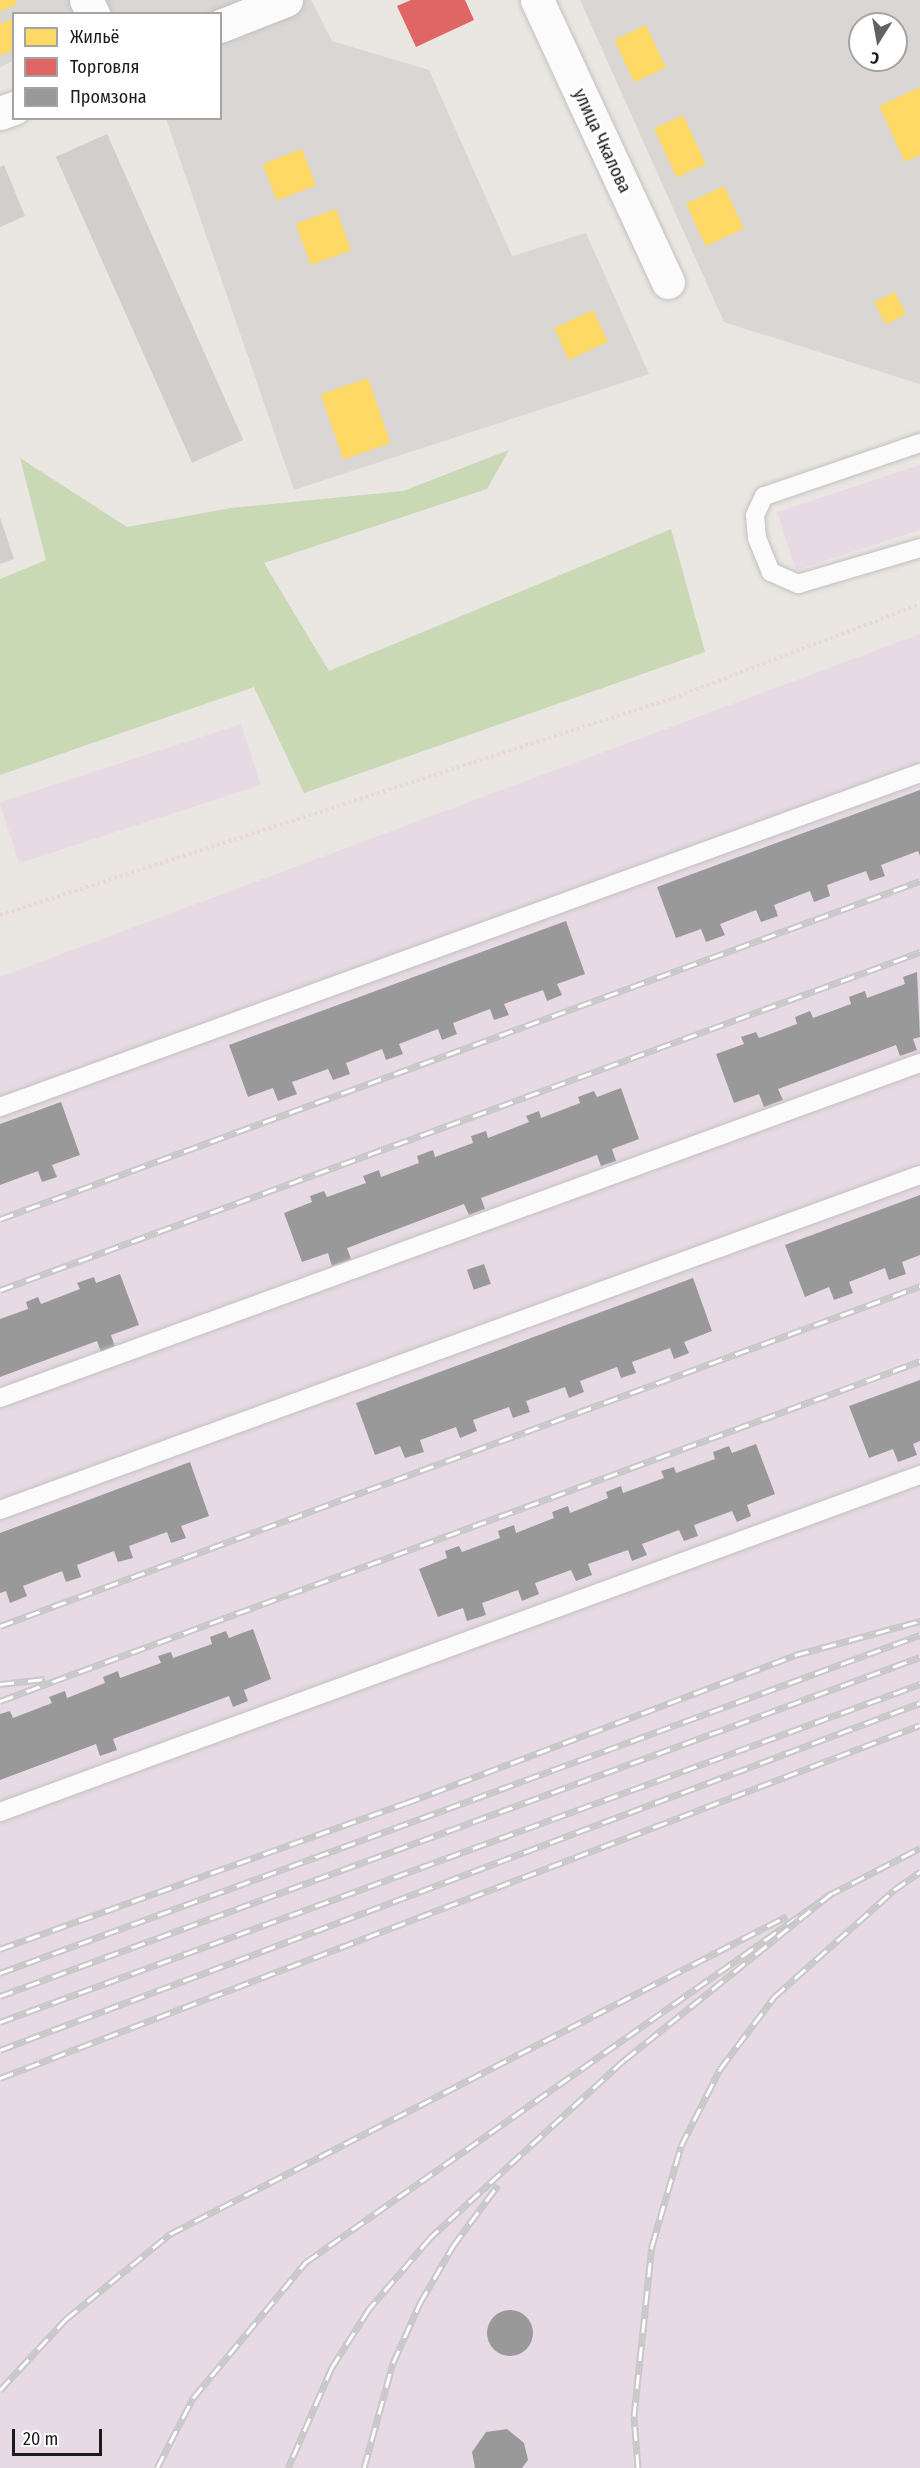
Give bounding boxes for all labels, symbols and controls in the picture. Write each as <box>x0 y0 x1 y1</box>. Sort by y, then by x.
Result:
legend <box>12 12 222 120</box>
north arrow <box>848 12 908 72</box>
text: Жильё <box>70 26 120 48</box>
text: С <box>869 48 881 68</box>
text: Торговля <box>70 56 139 78</box>
street label: улица Чкалова <box>568 85 636 197</box>
text: Промзона <box>70 86 147 108</box>
scale bar <box>15 2417 105 2455</box>
text: 20 m <box>23 2428 58 2450</box>

